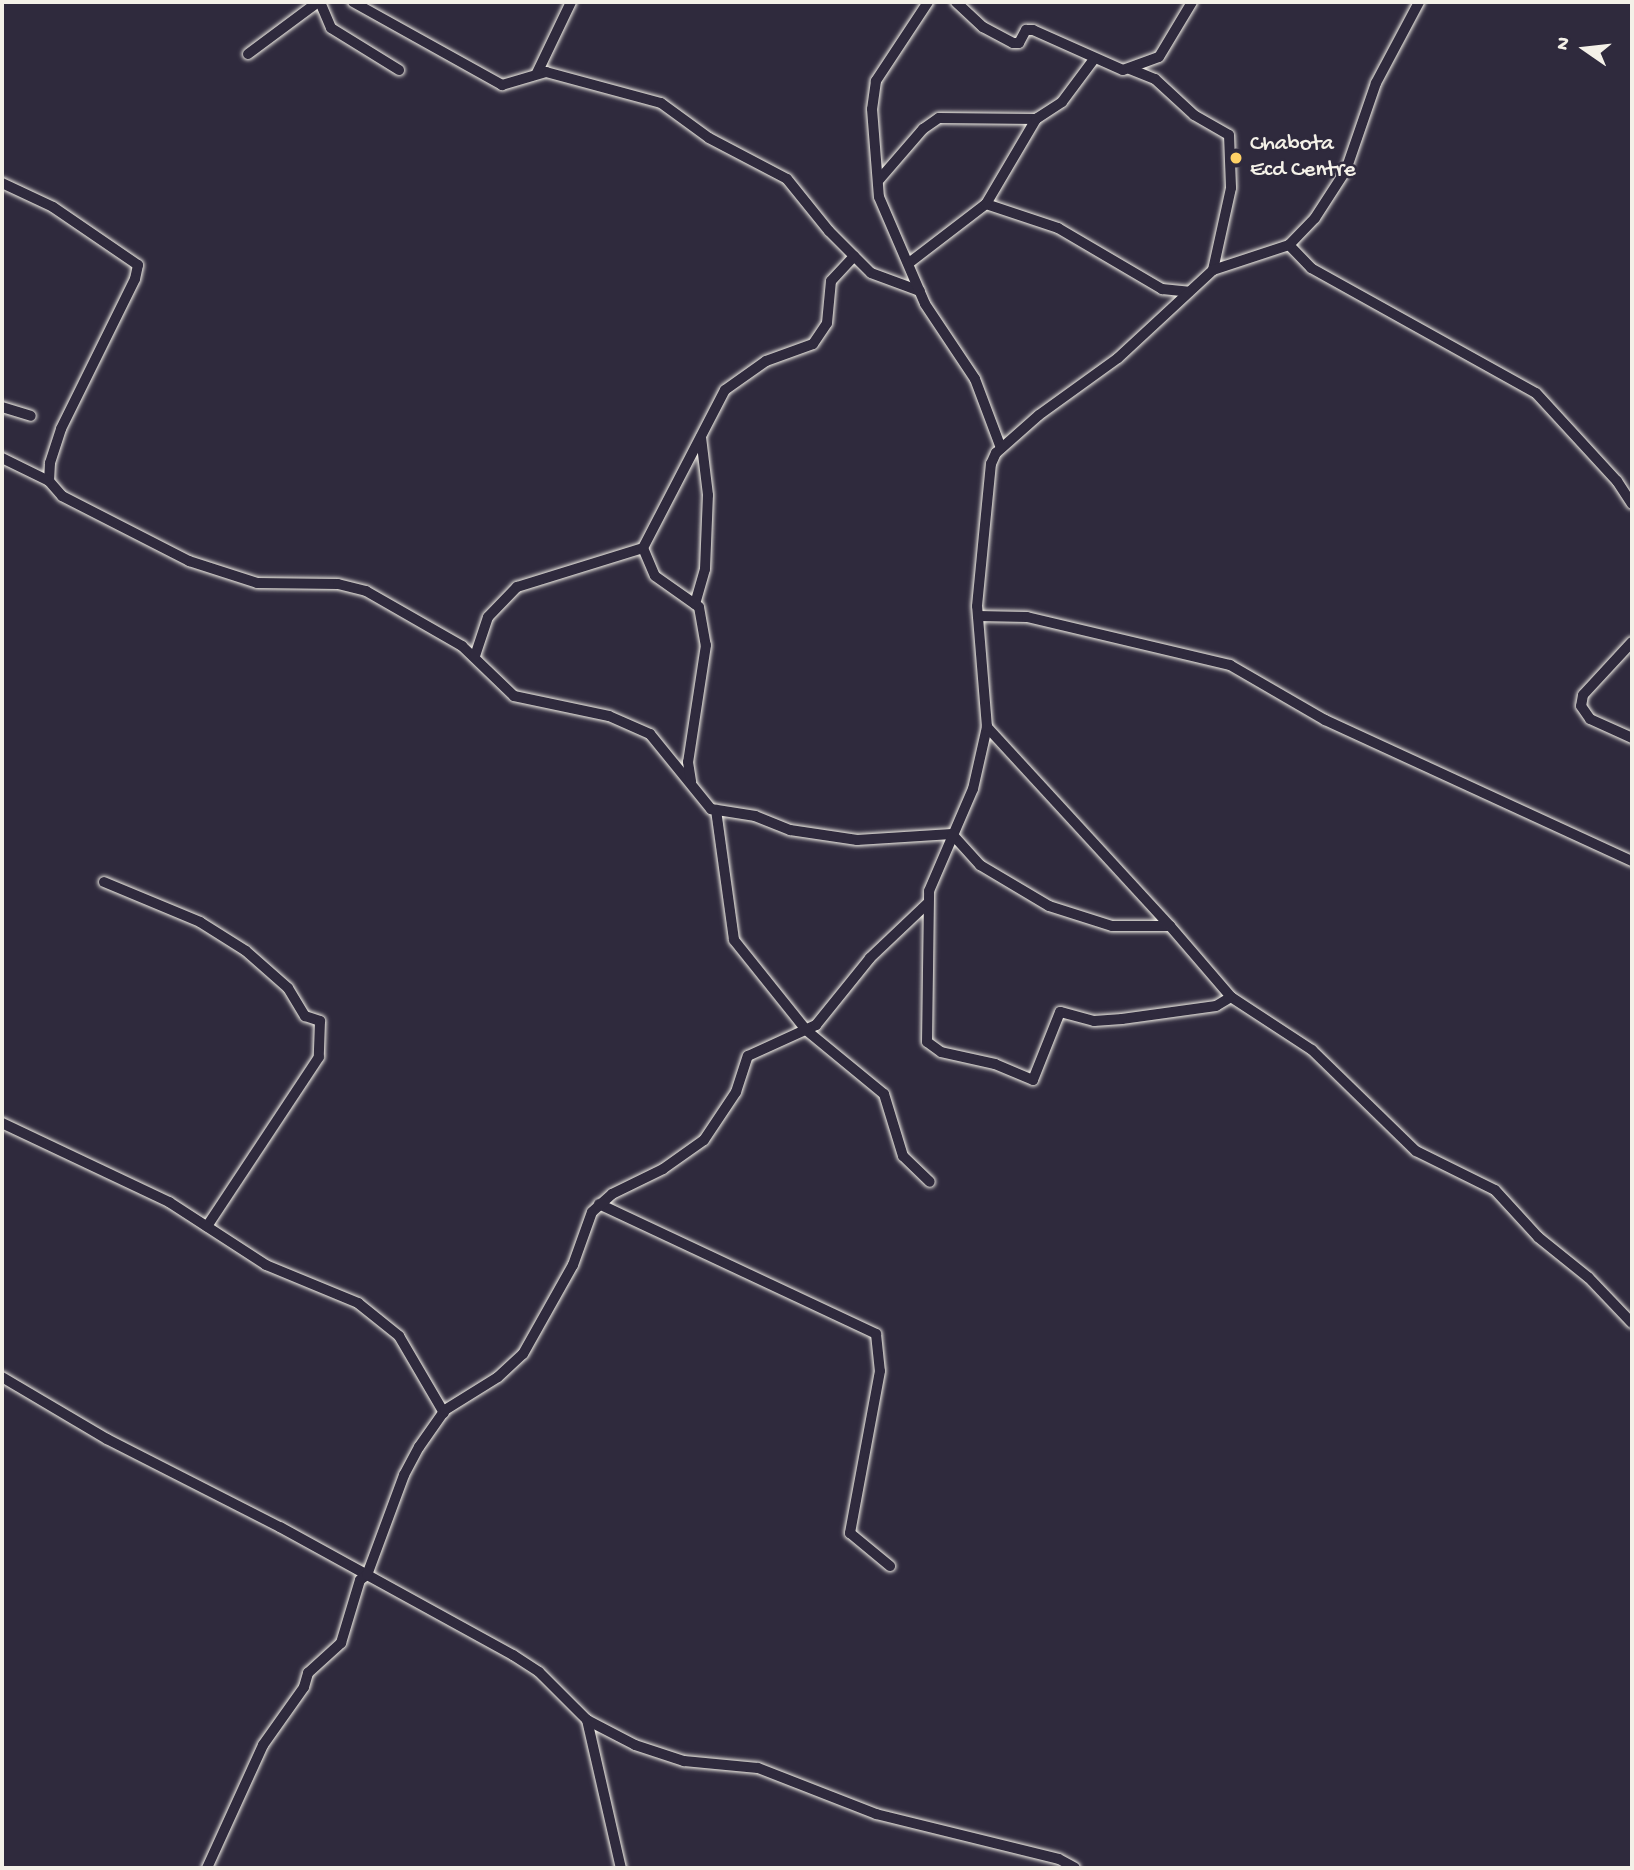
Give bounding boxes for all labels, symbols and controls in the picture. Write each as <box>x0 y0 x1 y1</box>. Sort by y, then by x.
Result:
north arrow <box>1550 14 1620 84</box>
text: N <box>1551 35 1577 53</box>
place label: Chabota Ecd Centre <box>1250 131 1356 185</box>
marker: Chabota Ecd Centre <box>1228 150 1244 166</box>

